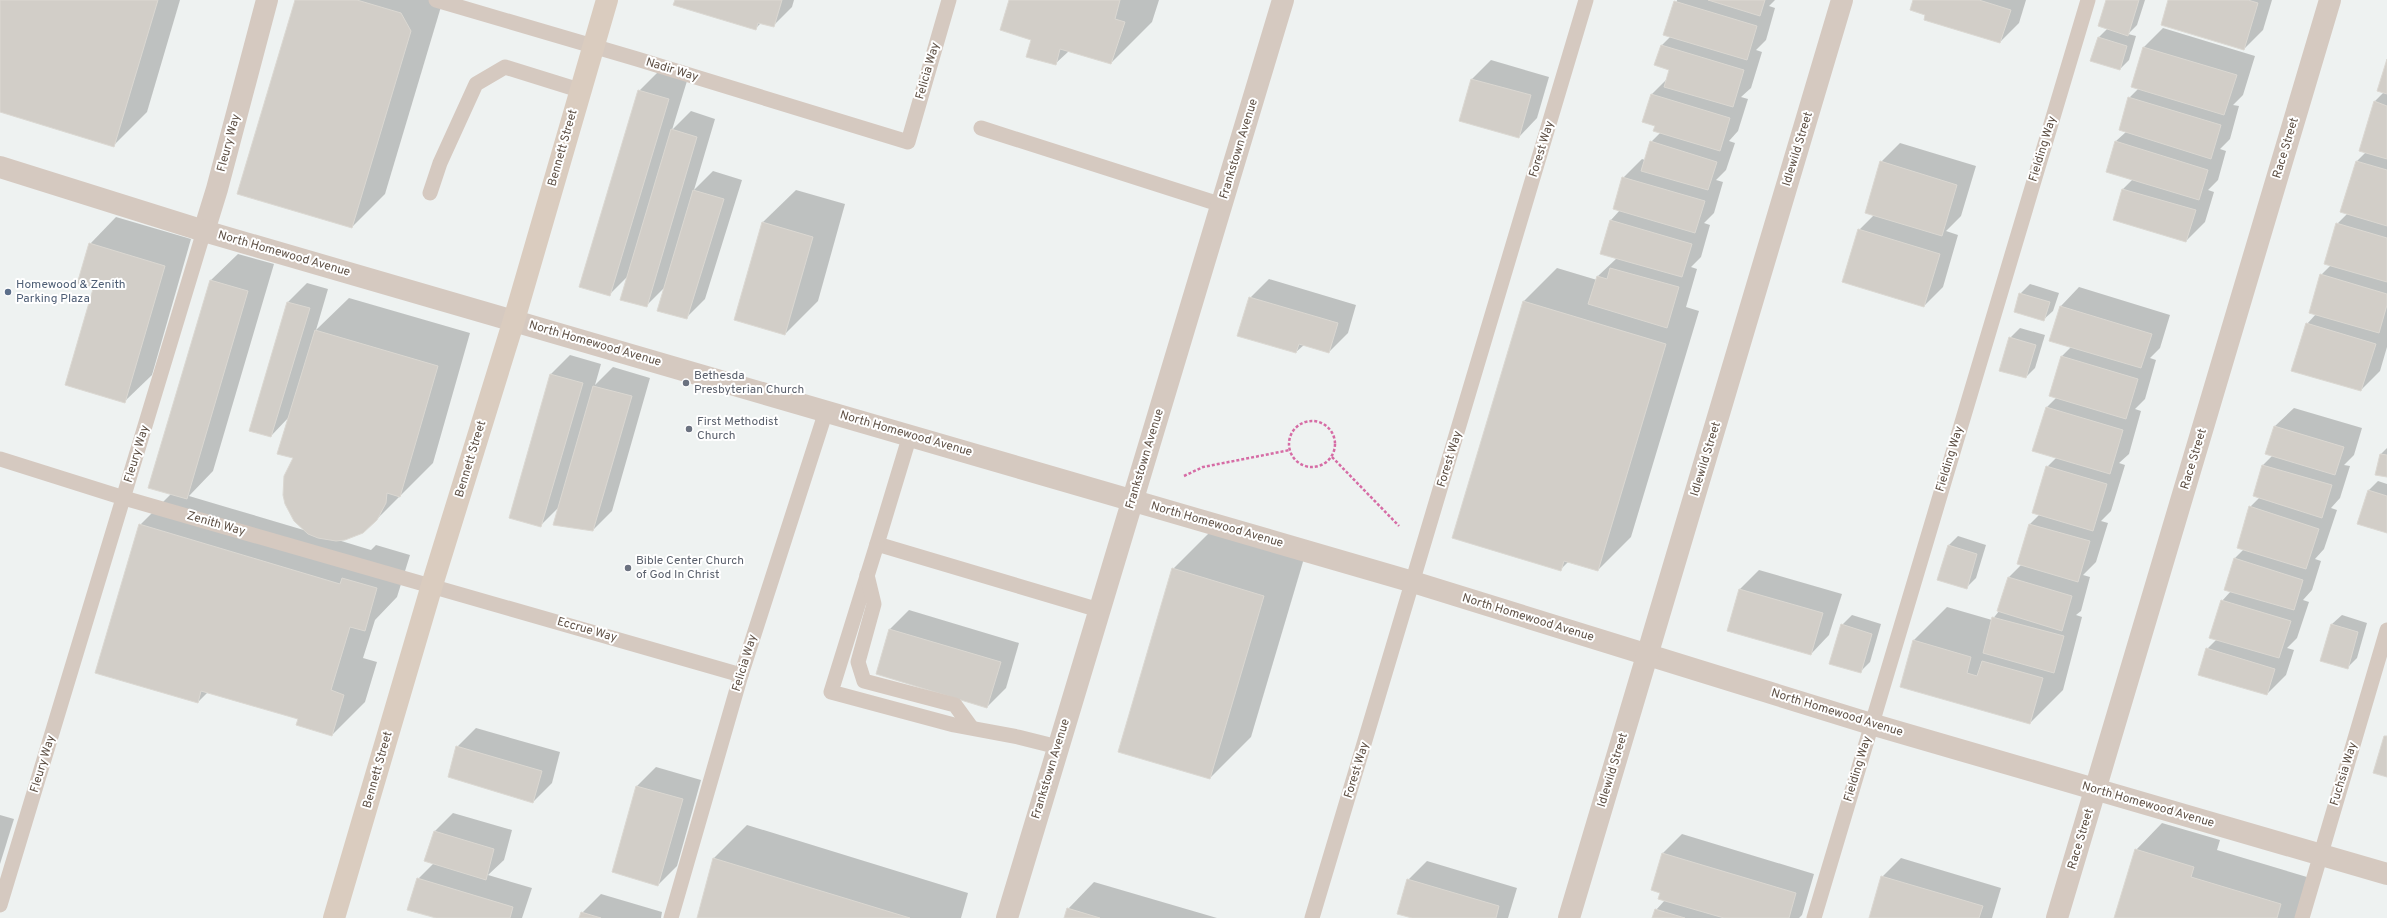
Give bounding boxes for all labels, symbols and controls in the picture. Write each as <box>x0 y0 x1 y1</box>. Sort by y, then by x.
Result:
street label: Felicia Way <box>912 41 944 101</box>
street label: Nadir Way <box>644 54 700 86</box>
street label: Frankstown Avenue <box>1216 97 1262 201</box>
street label: Bennett Street <box>544 108 582 188</box>
street label: Idlewild Street <box>1779 110 1817 188</box>
street label: Fleury Way <box>214 112 244 174</box>
street label: Fielding Way <box>2025 114 2061 184</box>
street label: Race Street <box>2269 116 2303 180</box>
street label: Forest Way <box>1526 119 1558 179</box>
street label: North Homewood Avenue <box>216 227 352 281</box>
place label: Homewood & Zenith Parking Plaza <box>16 277 125 307</box>
marker: Homewood & Zenith Parking Plaza <box>3 287 13 297</box>
street label: North Homewood Avenue <box>527 317 663 371</box>
place label: Bethesda Presbyterian Church <box>694 368 804 398</box>
marker: Bethesda Presbyterian Church <box>681 378 691 388</box>
street label: North Homewood Avenue <box>838 407 974 461</box>
street label: Frankstown Avenue <box>1122 407 1168 511</box>
place label: First Methodist Church <box>697 414 778 444</box>
street label: Bennett Street <box>452 419 490 499</box>
street label: Idlewild Street <box>1687 420 1725 498</box>
street label: Fleury Way <box>121 423 153 485</box>
marker: First Methodist Church <box>684 424 694 434</box>
street label: Fielding Way <box>1932 424 1968 494</box>
street label: Race Street <box>2177 427 2211 491</box>
street label: Forest Way <box>1434 429 1466 489</box>
street label: North Homewood Avenue <box>1149 498 1285 552</box>
street label: Zenith Way <box>185 508 247 540</box>
place label: Bible Center Church of God In Christ <box>636 553 744 583</box>
marker: Bible Center Church of God In Christ <box>623 563 633 573</box>
street label: North Homewood Avenue <box>1460 590 1596 646</box>
street label: Eccrue Way <box>555 614 619 646</box>
street label: Felicia Way <box>729 633 761 693</box>
street label: North Homewood Avenue <box>1769 685 1905 741</box>
street label: Frankstown Avenue <box>1028 717 1074 821</box>
street label: Bennett Street <box>359 730 397 810</box>
street label: Idlewild Street <box>1594 731 1632 809</box>
street label: Fleury Way <box>27 733 59 795</box>
street label: Fielding Way <box>1840 734 1876 804</box>
street label: Forest Way <box>1341 740 1373 800</box>
street label: Fuchsia Way <box>2327 740 2361 808</box>
street label: North Homewood Avenue <box>2080 778 2216 832</box>
street label: Race Street <box>2064 807 2098 871</box>

